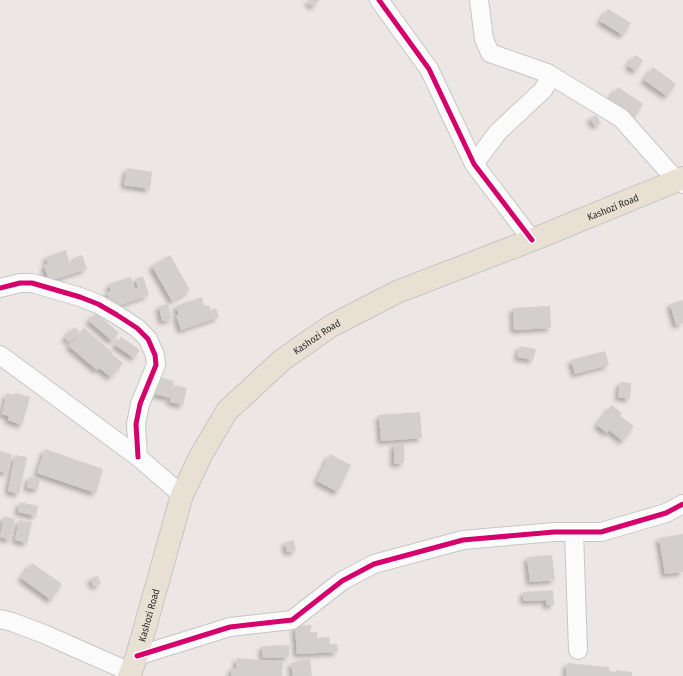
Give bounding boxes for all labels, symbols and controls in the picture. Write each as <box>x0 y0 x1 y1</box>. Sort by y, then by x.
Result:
street label: Kashozi Road <box>586 192 641 224</box>
street label: Kashozi Road <box>291 317 343 357</box>
street label: Kashozi Road <box>136 588 163 643</box>

